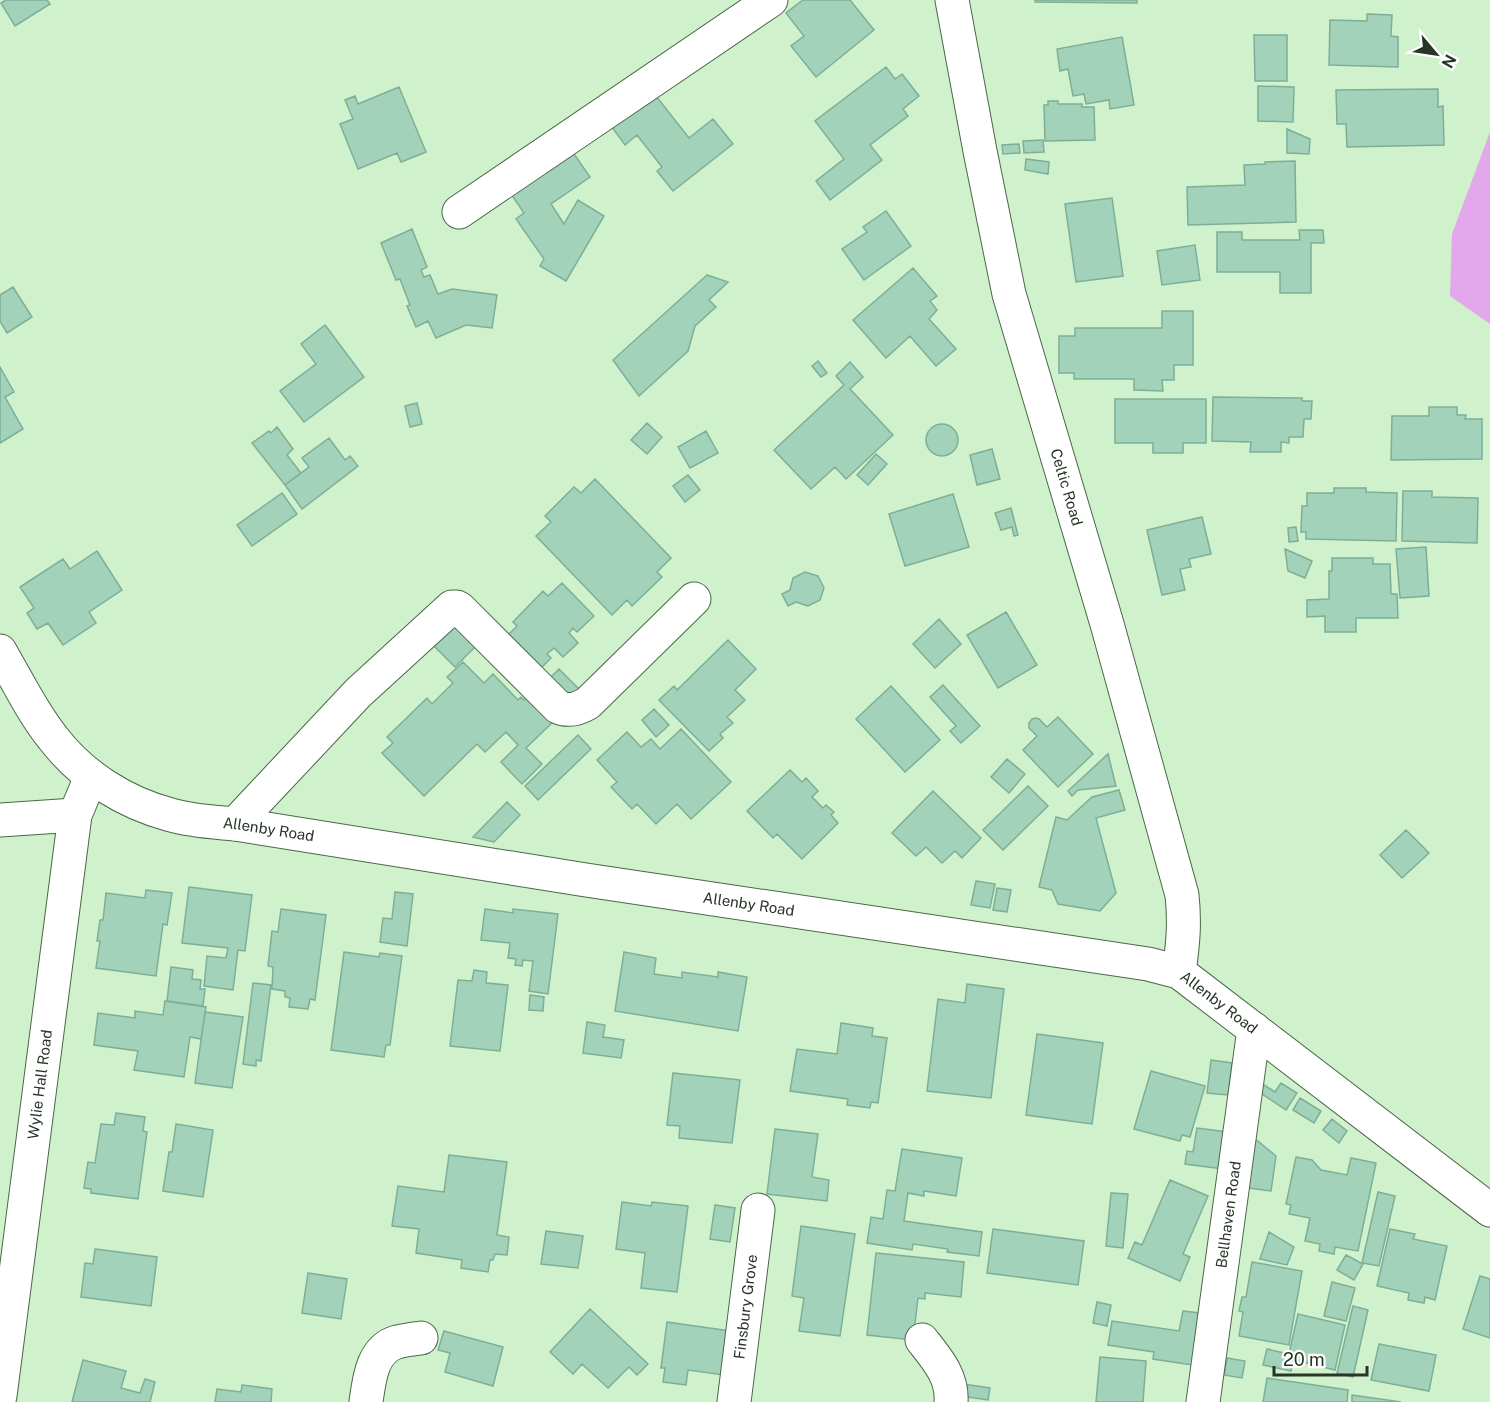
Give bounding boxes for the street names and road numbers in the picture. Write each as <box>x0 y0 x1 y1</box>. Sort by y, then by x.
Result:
street label: Celtic Road <box>1047 446 1086 528</box>
street label: Allenby Road <box>222 814 315 845</box>
street label: Allenby Road <box>702 889 796 919</box>
street label: Allenby Road <box>1177 967 1261 1037</box>
street label: Wylie Hall Road <box>24 1029 55 1140</box>
street label: Bellhaven Road <box>1212 1160 1244 1269</box>
street label: Finsbury Grove <box>730 1253 760 1360</box>

